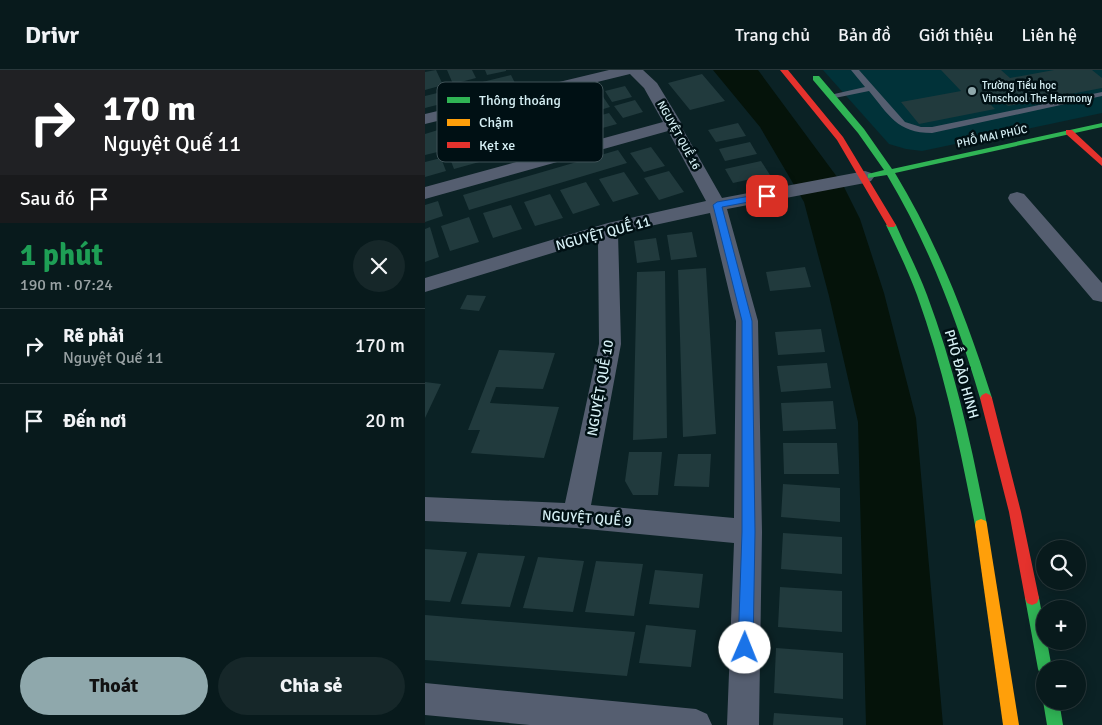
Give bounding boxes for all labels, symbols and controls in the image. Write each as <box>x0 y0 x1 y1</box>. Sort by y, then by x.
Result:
text: Drivr <box>25 20 79 50</box>
text: Trang chủ <box>735 24 810 46</box>
text: Bản đồ <box>838 24 891 46</box>
text: Giới thiệu <box>919 24 993 46</box>
text: Liên hệ <box>1021 24 1077 46</box>
place label: Trường Tiểu học Vinschool The Harmony <box>982 78 1093 105</box>
legend <box>437 82 603 162</box>
marker: Trường Tiểu học Vinschool The Harmony <box>966 85 978 97</box>
text: 170 m <box>103 87 196 130</box>
icon: right <box>20 90 85 155</box>
text: Thông thoáng <box>479 92 561 109</box>
street label: NGUYỆT QUẾ 16 <box>654 97 705 172</box>
text: Chậm <box>479 114 513 131</box>
street label: PHỐ MAI PHÚC <box>955 120 1029 150</box>
text: Nguyệt Quế 11 <box>103 130 241 157</box>
text: Kẹt xe <box>479 137 515 154</box>
pin <box>746 175 788 217</box>
icon: arrive <box>753 182 781 210</box>
icon: arrive <box>85 185 113 213</box>
text: Sau đó <box>20 187 75 211</box>
street label: NGUYỆT QUẾ 11 <box>553 211 652 254</box>
text: 1 phút <box>20 237 103 274</box>
button: close <box>353 240 405 292</box>
text: 190 m · 07:24 <box>20 275 113 295</box>
text: Rẽ phải <box>63 324 124 348</box>
street label: PHỐ ĐÀO HINH <box>941 327 984 421</box>
icon: right <box>20 332 48 360</box>
text: 170 m <box>355 334 405 358</box>
street label: NGUYỆT QUẾ 10 <box>582 338 617 438</box>
text: Nguyệt Quế 11 <box>63 348 163 368</box>
icon: arrive <box>20 407 48 435</box>
text: Đến nơi <box>63 409 126 433</box>
text: 20 m <box>365 409 405 433</box>
street label: NGUYỆT QUẾ 9 <box>542 505 633 530</box>
map controls <box>1036 540 1086 710</box>
button: search <box>1036 540 1086 590</box>
button: + <box>1036 600 1086 650</box>
position arrow <box>718 621 770 673</box>
button: Thoát <box>20 657 208 715</box>
button: Chia sẻ <box>218 657 405 715</box>
button: − <box>1036 660 1086 710</box>

